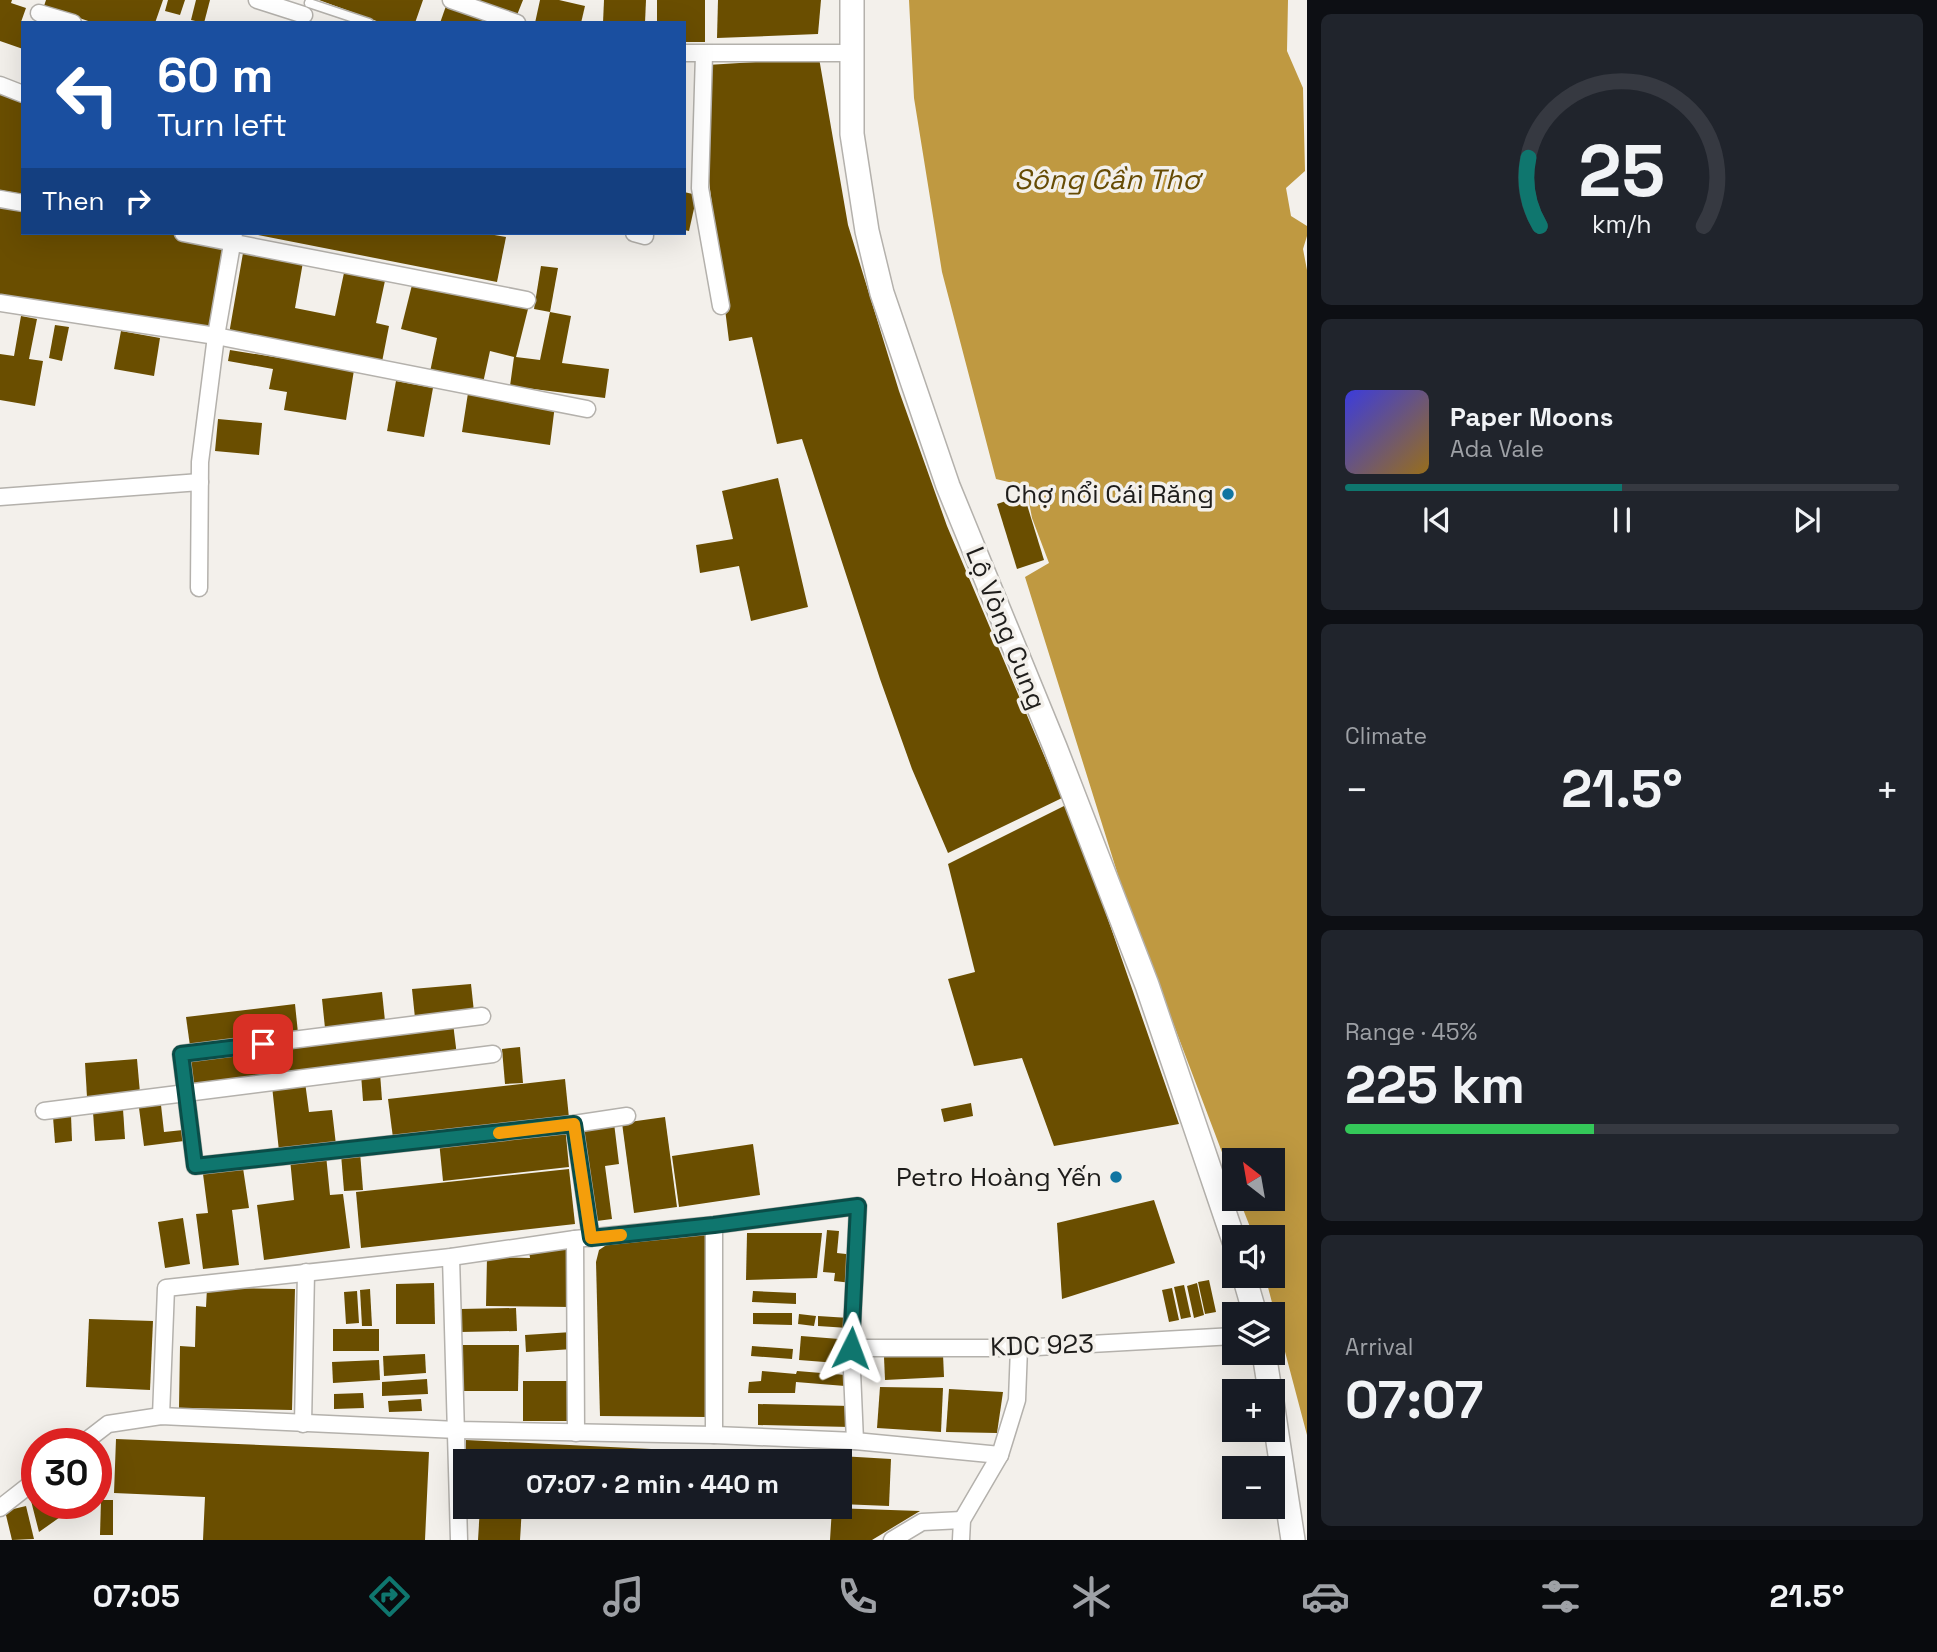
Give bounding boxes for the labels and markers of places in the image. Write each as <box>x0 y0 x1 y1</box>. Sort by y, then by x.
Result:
place label: Chợ nổi Cái Răng <box>1004 477 1214 511</box>
marker: Chợ nổi Cái Răng <box>1220 486 1236 502</box>
pin <box>233 1014 293 1074</box>
place label: Petro Hoàng Yến <box>896 1160 1102 1194</box>
marker: Petro Hoàng Yến <box>1108 1169 1124 1185</box>

